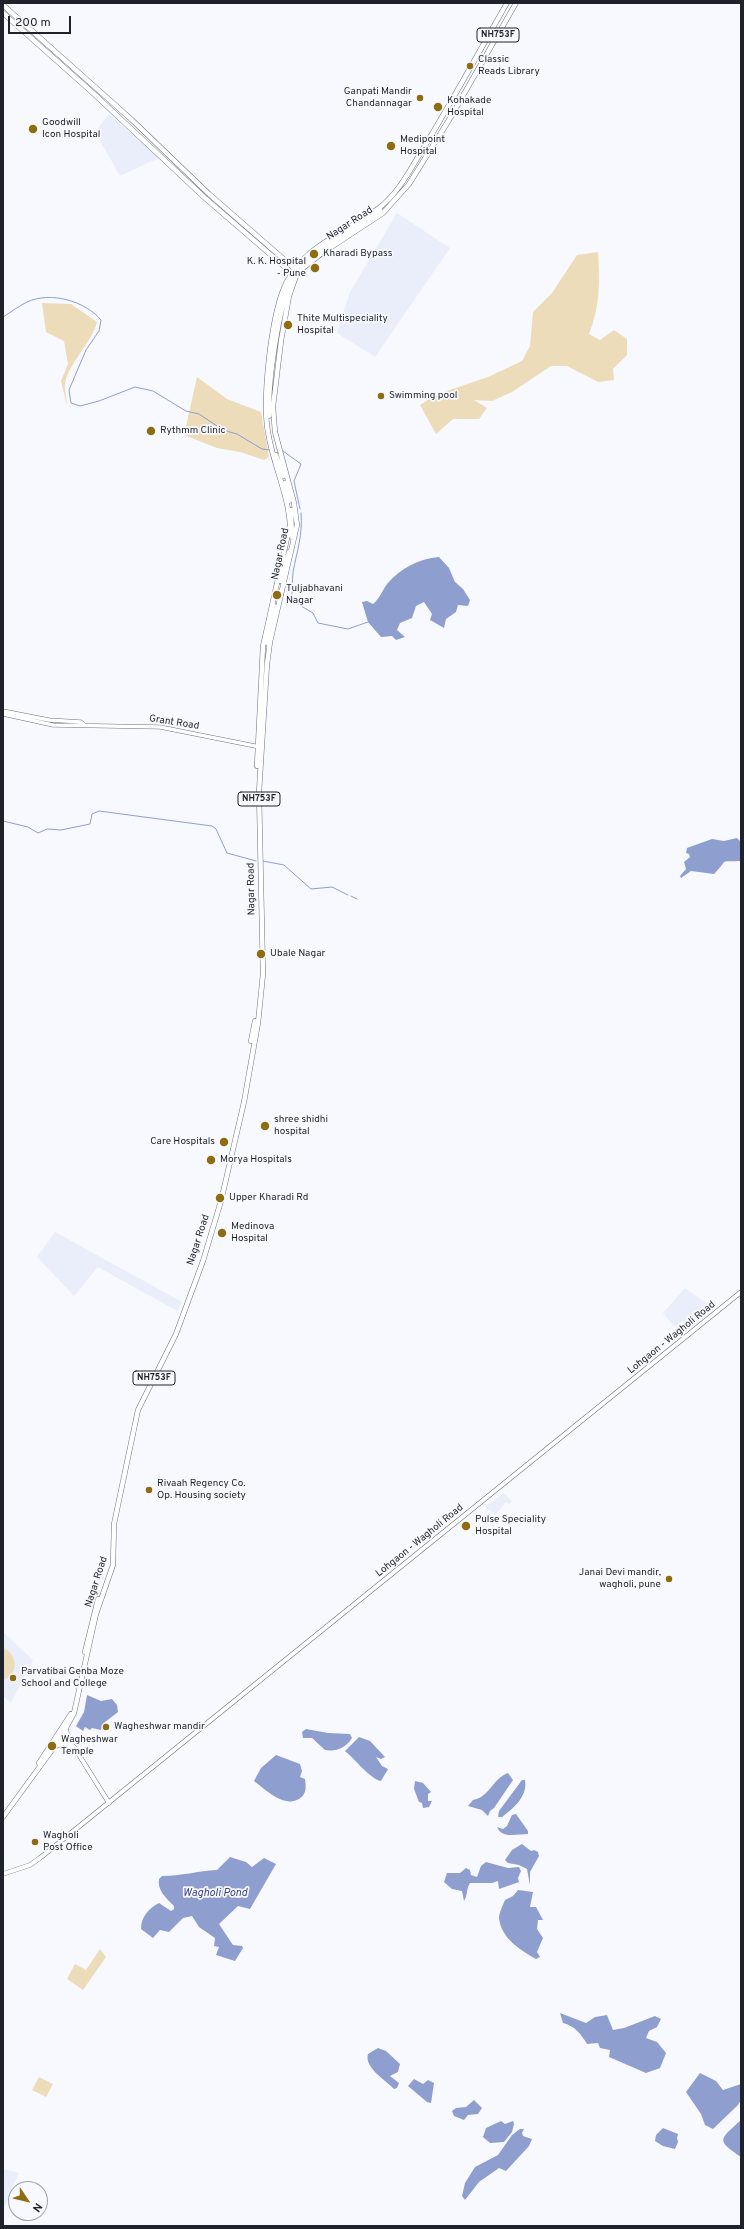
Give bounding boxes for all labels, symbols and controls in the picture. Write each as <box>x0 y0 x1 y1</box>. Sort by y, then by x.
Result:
scale bar <box>10 8 73 34</box>
text: 200 m <box>15 15 51 31</box>
road number: NH753F <box>477 28 519 42</box>
place label: Classic Reads Library <box>478 54 540 78</box>
marker: Classic Reads Library <box>465 61 475 71</box>
place label: Ganpati Mandir Chandannagar <box>344 86 412 110</box>
marker: Ganpati Mandir Chandannagar <box>415 93 425 103</box>
place label: Kohakade Hospital <box>447 95 491 118</box>
marker: Kohakade Hospital <box>432 101 444 113</box>
place label: Goodwill Icon Hospital <box>42 117 100 140</box>
marker: Goodwill Icon Hospital <box>27 123 39 135</box>
place label: Medipoint Hospital <box>400 134 445 158</box>
marker: Medipoint Hospital <box>385 140 397 152</box>
street label: Nagar Road <box>325 205 375 243</box>
marker: Kharadi Bypass <box>308 248 320 260</box>
place label: Kharadi Bypass <box>323 248 392 260</box>
place label: K. K. Hospital - Pune <box>247 256 306 280</box>
marker: K. K. Hospital - Pune <box>309 262 321 274</box>
place label: Thite Multispeciality Hospital <box>297 313 388 336</box>
marker: Thite Multispeciality Hospital <box>282 319 294 331</box>
place label: Swimming pool <box>389 390 457 402</box>
marker: Swimming pool <box>376 391 386 401</box>
marker: Rythmm Clinic <box>145 425 157 437</box>
place label: Rythmm Clinic <box>160 425 225 437</box>
street label: Nagar Road <box>270 527 292 581</box>
place label: Tuljabhavani Nagar <box>286 583 343 606</box>
marker: Tuljabhavani Nagar <box>271 589 283 601</box>
street label: Grant Road <box>148 713 200 733</box>
road number: NH753F <box>238 792 280 806</box>
street label: Nagar Road <box>246 863 258 915</box>
marker: Ubale Nagar <box>255 948 267 960</box>
place label: Ubale Nagar <box>270 948 325 960</box>
place label: shree shidhi hospital <box>274 1114 328 1138</box>
marker: shree shidhi hospital <box>259 1120 271 1132</box>
place label: Care Hospitals <box>150 1136 215 1148</box>
marker: Care Hospitals <box>218 1136 230 1148</box>
marker: Morya Hospitals <box>205 1154 217 1166</box>
place label: Morya Hospitals <box>220 1154 292 1166</box>
marker: Upper Kharadi Rd <box>214 1192 226 1204</box>
place label: Upper Kharadi Rd <box>229 1192 308 1204</box>
street label: Nagar Road <box>185 1213 213 1267</box>
place label: Medinova Hospital <box>231 1221 274 1244</box>
marker: Medinova Hospital <box>216 1227 228 1239</box>
street label: Lohgaon - Wagholi Road <box>626 1299 718 1377</box>
road number: NH753F <box>133 1371 175 1385</box>
place label: Rivaah Regency Co. Op. Housing society <box>157 1478 246 1502</box>
marker: Rivaah Regency Co. Op. Housing society <box>144 1485 154 1495</box>
street label: Lohgaon - Wagholi Road <box>374 1502 466 1580</box>
place label: Pulse Speciality Hospital <box>475 1514 546 1538</box>
marker: Pulse Speciality Hospital <box>460 1520 472 1532</box>
street label: Nagar Road <box>83 1555 111 1609</box>
place label: Janai Devi mandir, wagholi, pune <box>579 1567 661 1590</box>
marker: Janai Devi mandir, wagholi, pune <box>664 1574 674 1584</box>
place label: Parvatibai Genba Moze School and College <box>21 1666 124 1690</box>
marker: Parvatibai Genba Moze School and College <box>8 1673 18 1683</box>
place label: Wagheshwar mandir <box>114 1721 205 1733</box>
marker: Wagheshwar mandir <box>101 1722 111 1732</box>
place label: Wagheshwar Temple <box>61 1734 118 1758</box>
marker: Wagheshwar Temple <box>46 1740 58 1752</box>
place label: Wagholi Post Office <box>43 1830 93 1854</box>
marker: Wagholi Post Office <box>30 1837 40 1847</box>
water label: Wagholi Pond <box>183 1887 247 1901</box>
north arrow <box>8 2181 48 2221</box>
text: N <box>29 2200 45 2215</box>

